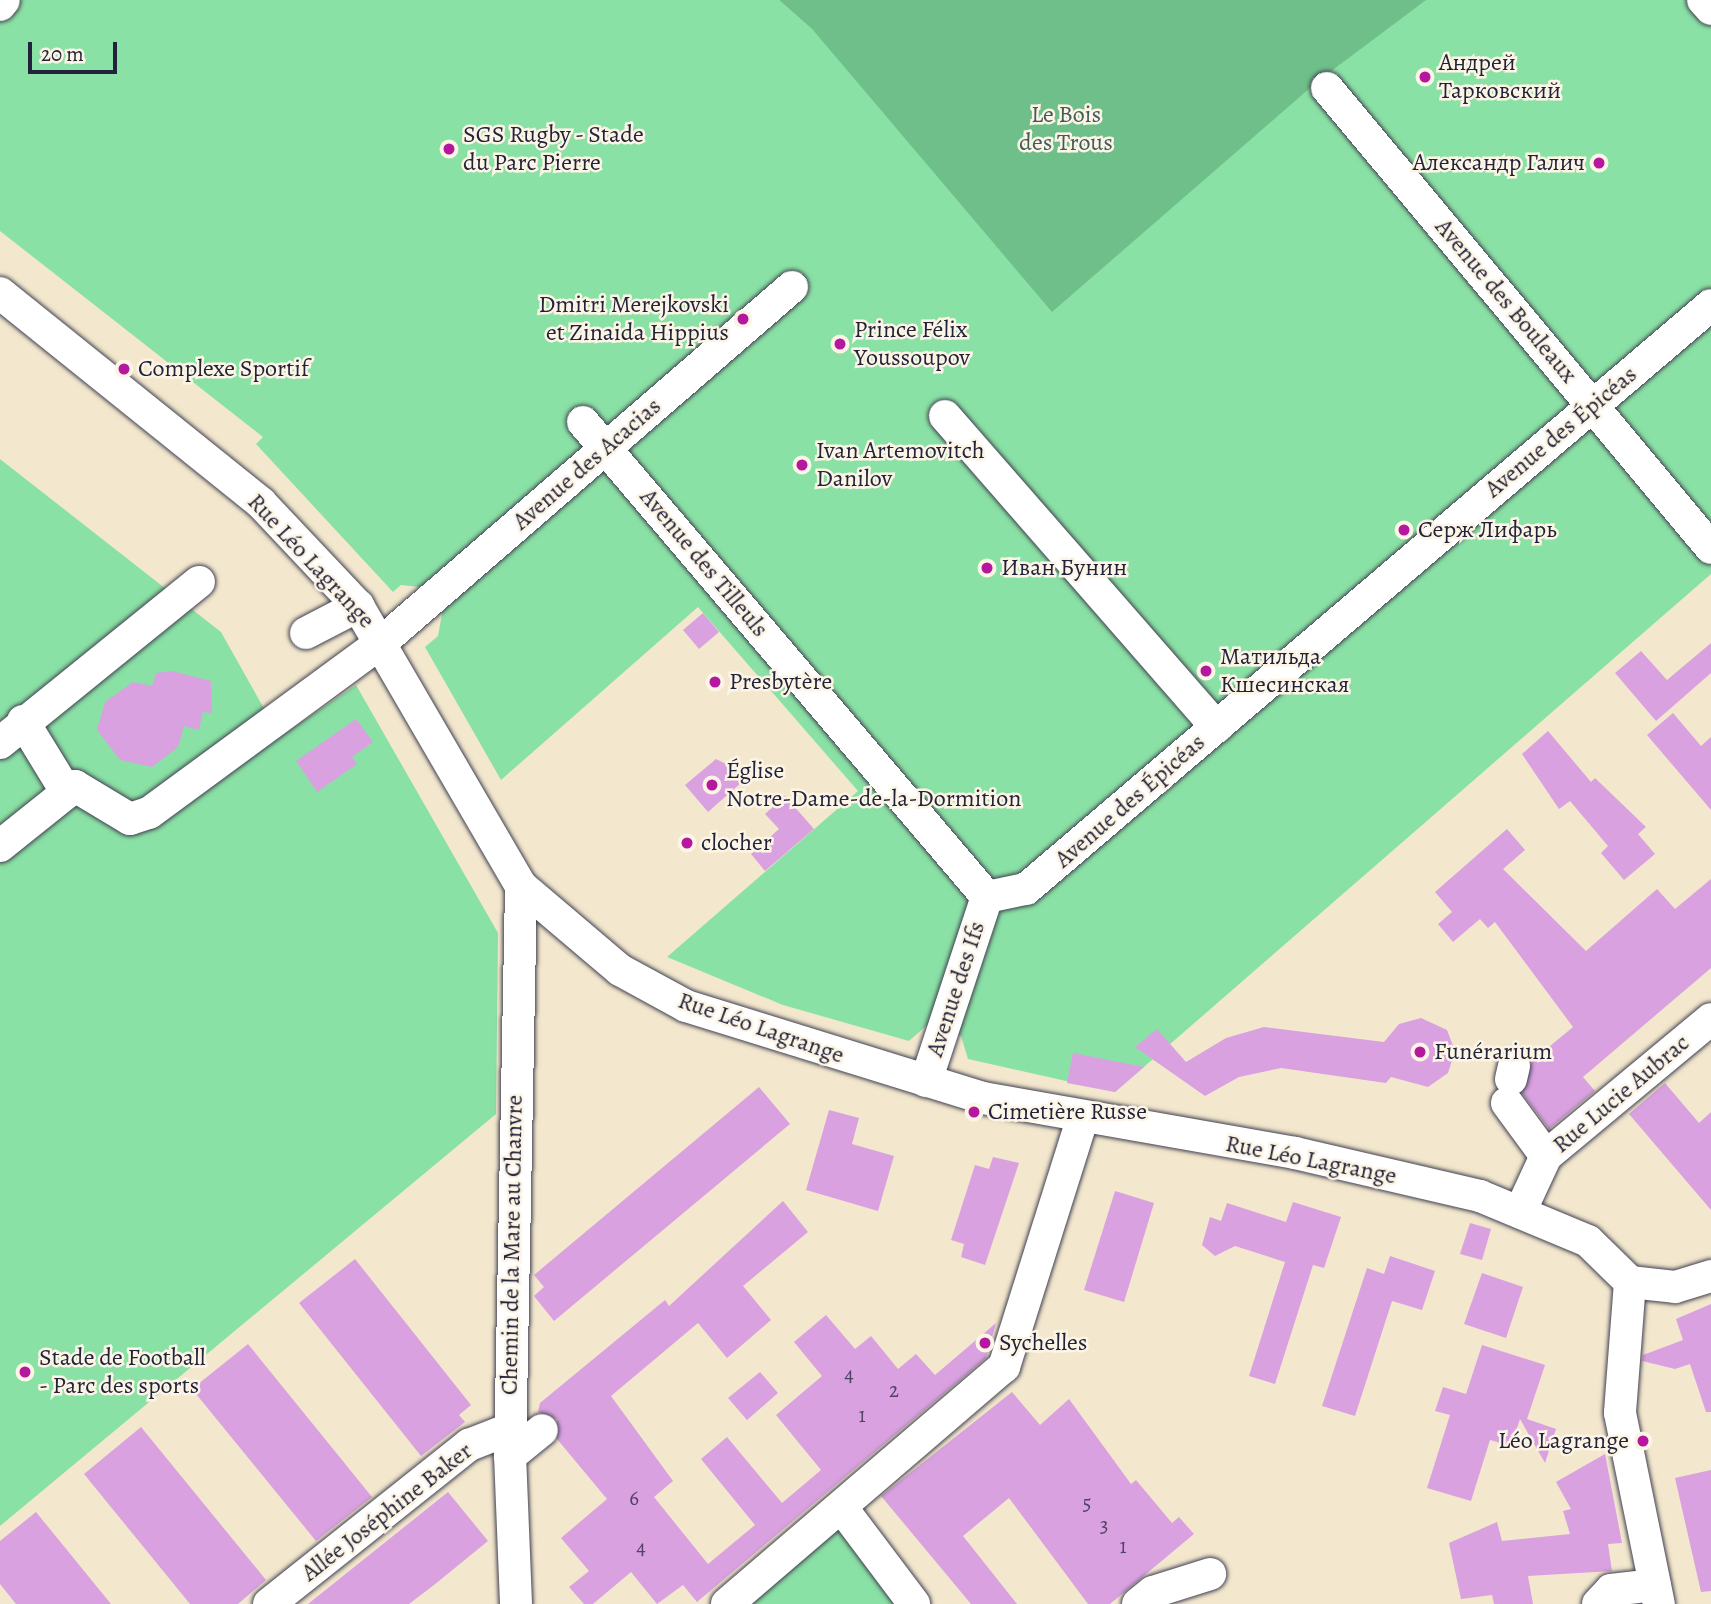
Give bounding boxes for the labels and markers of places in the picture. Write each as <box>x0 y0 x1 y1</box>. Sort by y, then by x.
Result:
place label: Андрей Тарковский <box>1439 49 1561 105</box>
marker: Андрей Тарковский <box>1417 69 1433 85</box>
place label: SGS Rugby - Stade du Parc Pierre <box>463 121 645 177</box>
marker: SGS Rugby - Stade du Parc Pierre <box>441 141 457 157</box>
place label: Александр Галич <box>1413 149 1585 177</box>
marker: Александр Галич <box>1591 155 1607 171</box>
place label: Dmitri Merejkovski et Zinaida Hippius <box>538 291 729 347</box>
marker: Dmitri Merejkovski et Zinaida Hippius <box>735 311 751 327</box>
place label: Prince Félix Youssoupov <box>854 316 970 372</box>
marker: Prince Félix Youssoupov <box>832 336 848 352</box>
place label: Complexe Sportif <box>138 355 309 383</box>
marker: Complexe Sportif <box>116 361 132 377</box>
place label: Ivan Artemovitch Danilov <box>816 437 985 493</box>
marker: Ivan Artemovitch Danilov <box>794 457 810 473</box>
place label: Серж Лифарь <box>1418 516 1557 544</box>
marker: Серж Лифарь <box>1396 522 1412 538</box>
place label: Иван Бунин <box>1001 554 1127 582</box>
marker: Иван Бунин <box>979 560 995 576</box>
place label: Матильда Кшесинская <box>1220 643 1349 699</box>
marker: Матильда Кшесинская <box>1198 663 1214 679</box>
place label: Presbytère <box>729 668 832 696</box>
marker: Presbytère <box>707 674 723 690</box>
place label: Église Notre-Dame-de-la-Dormition <box>726 757 1021 813</box>
marker: Église Notre-Dame-de-la-Dormition <box>704 777 720 793</box>
place label: clocher <box>701 829 772 857</box>
marker: clocher <box>679 835 695 851</box>
place label: Funérarium <box>1434 1038 1552 1066</box>
marker: Funérarium <box>1412 1044 1428 1060</box>
place label: Cimetière Russe <box>988 1098 1147 1126</box>
marker: Cimetière Russe <box>966 1104 982 1120</box>
place label: Sychelles <box>999 1329 1087 1357</box>
marker: Sychelles <box>977 1335 993 1351</box>
place label: Stade de Football - Parc des sports <box>39 1344 206 1400</box>
marker: Stade de Football - Parc des sports <box>17 1364 33 1380</box>
place label: Léo Lagrange <box>1498 1427 1629 1455</box>
marker: Léo Lagrange <box>1635 1433 1651 1449</box>

